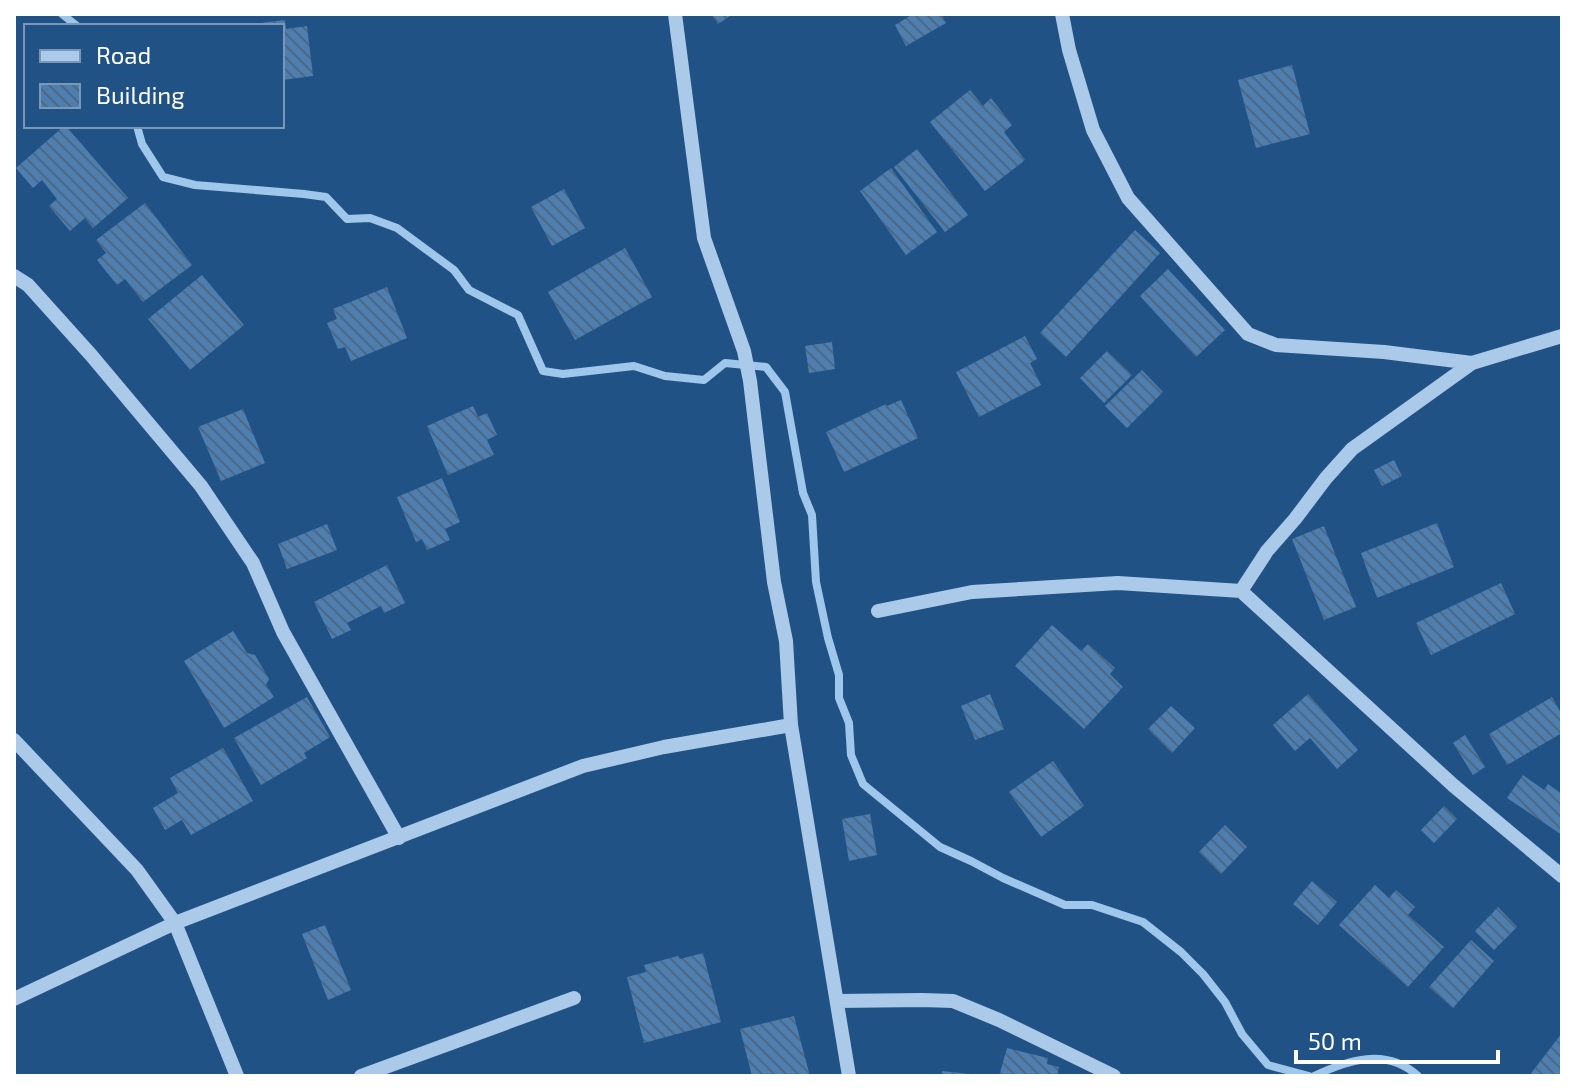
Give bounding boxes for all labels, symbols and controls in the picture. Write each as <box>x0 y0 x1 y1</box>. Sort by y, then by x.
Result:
legend <box>24 24 284 128</box>
text: Road <box>96 40 151 69</box>
text: Building <box>96 80 185 109</box>
scale bar <box>1296 1014 1498 1064</box>
text: 50 m <box>1308 1026 1362 1055</box>

